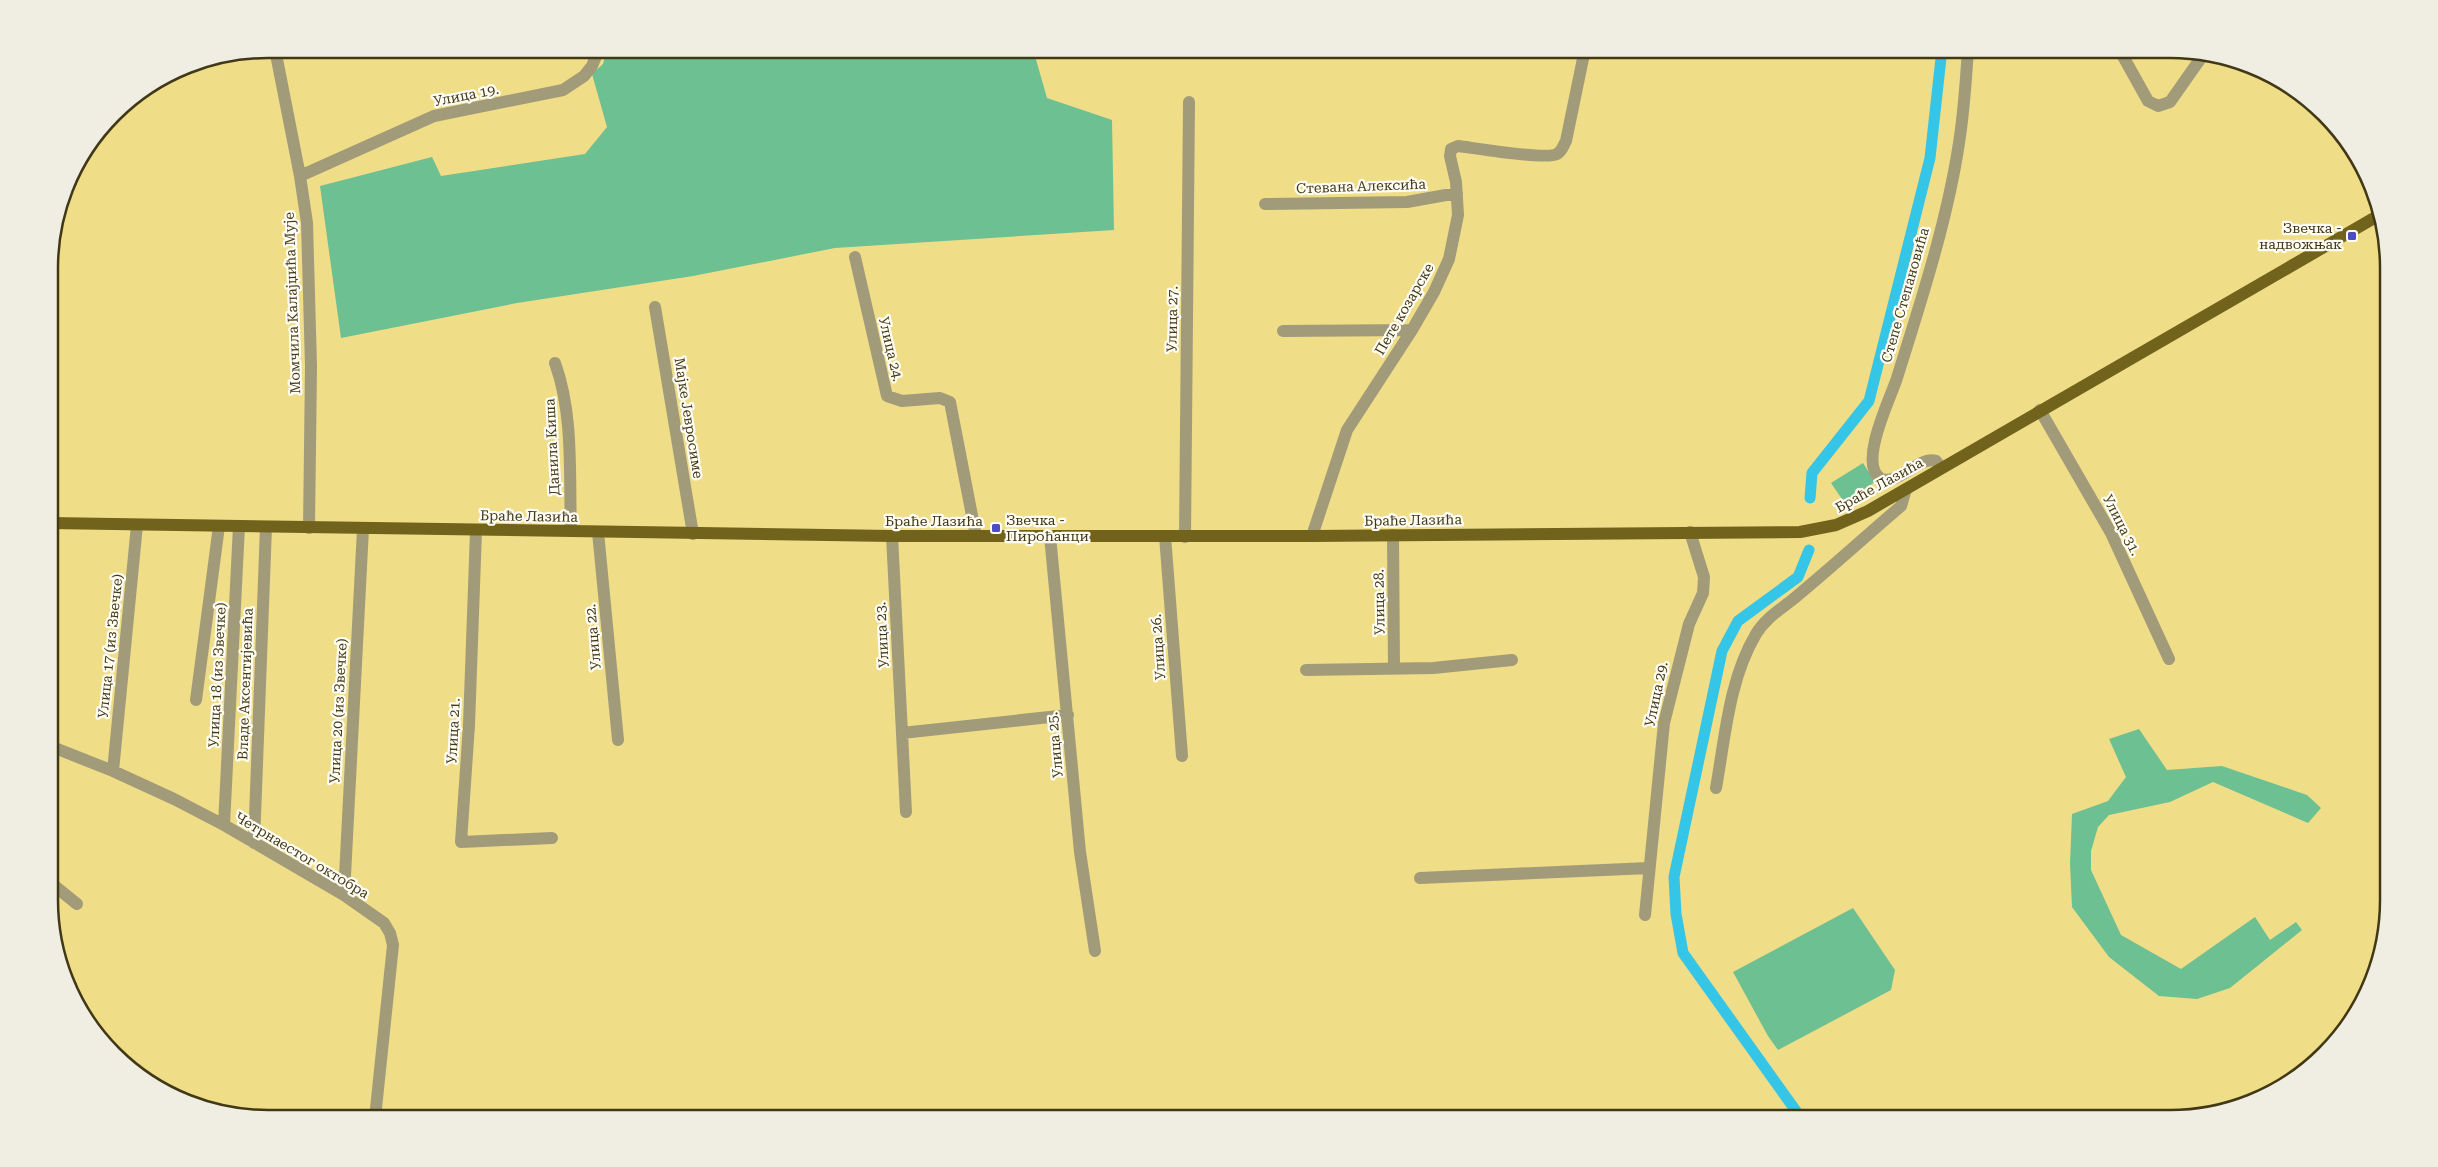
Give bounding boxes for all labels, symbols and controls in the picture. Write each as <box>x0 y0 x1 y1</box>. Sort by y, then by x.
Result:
street label: Улица 19. <box>432 81 500 109</box>
street label: Стевана Алексића <box>1296 176 1427 196</box>
street label: Момчила Калајџића Мује <box>281 211 303 394</box>
place label: Звечка - надвожњак <box>2259 220 2342 252</box>
street label: Степе Степановића <box>1878 225 1932 364</box>
marker: Звечка - надвожњак <box>2346 230 2358 242</box>
street label: Пете козарске <box>1371 260 1437 358</box>
street label: Улица 27. <box>1163 286 1181 352</box>
street label: Улица 24. <box>876 315 906 383</box>
street label: Мајке Јевросиме <box>672 356 707 480</box>
street label: Данила Киша <box>541 398 563 496</box>
street label: Браће Лазића <box>1832 454 1926 516</box>
street label: Улица 31. <box>2100 492 2144 558</box>
street label: Браће Лазића <box>480 507 578 525</box>
street label: Браће Лазића <box>1364 511 1462 529</box>
place label: Звечка - Пироћанци <box>1006 512 1089 544</box>
street label: Браће Лазића <box>885 513 983 529</box>
marker: Звечка - Пироћанци <box>990 522 1002 534</box>
street label: Улица 28. <box>1370 569 1388 635</box>
street label: Улица 17 (из Звечке) <box>94 573 126 719</box>
street label: Улица 18 (из Звечке) <box>205 602 229 748</box>
street label: Улица 23. <box>872 602 892 668</box>
street label: Улица 22. <box>582 603 604 671</box>
street label: Владе Аксентијевића <box>234 607 256 760</box>
street label: Улица 26. <box>1148 613 1168 681</box>
street label: Улица 20 (из Звечке) <box>326 638 350 784</box>
street label: Улица 29. <box>1641 660 1671 728</box>
street label: Улица 21. <box>443 698 463 764</box>
street label: Улица 25. <box>1044 711 1066 779</box>
street label: Четрнаестог октобра <box>232 809 372 902</box>

